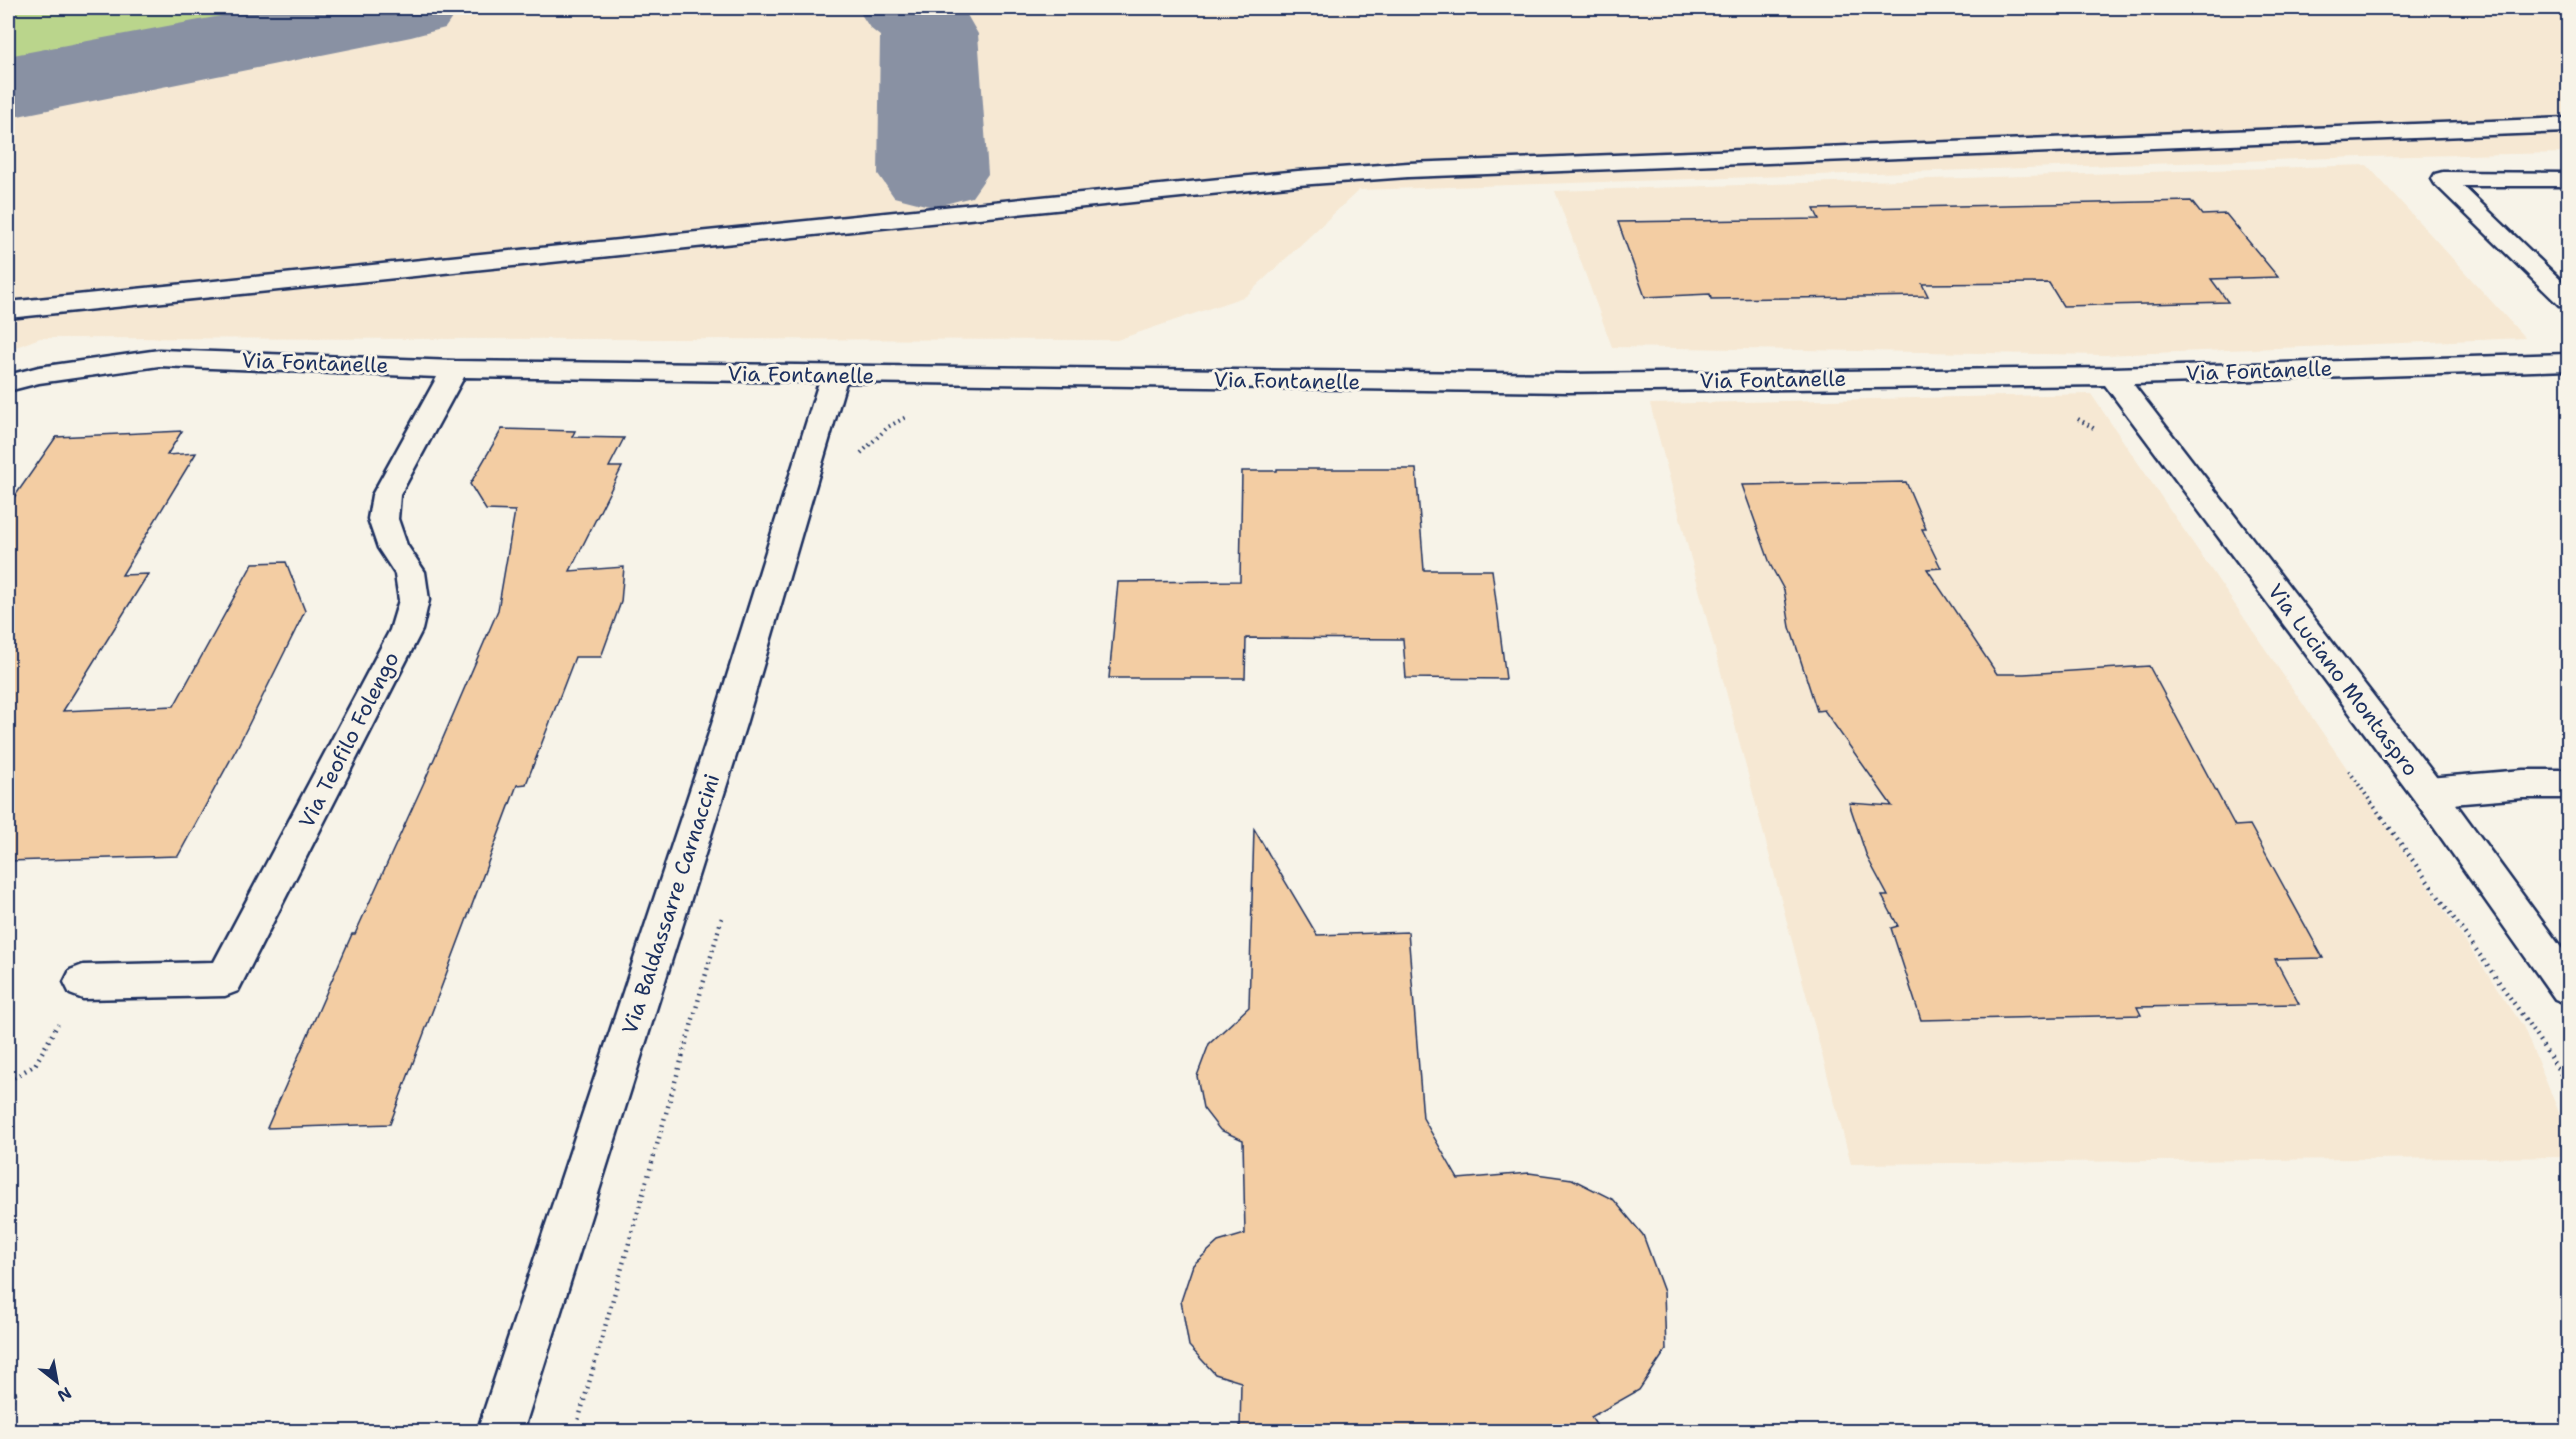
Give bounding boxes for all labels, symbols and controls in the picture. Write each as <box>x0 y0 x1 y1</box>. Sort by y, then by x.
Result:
street label: Via Fontanelle <box>241 346 389 380</box>
street label: Via Fontanelle <box>2185 354 2333 388</box>
street label: Via Fontanelle <box>727 360 875 390</box>
street label: Via Fontanelle <box>1699 365 1847 395</box>
street label: Via Fontanelle <box>1213 366 1361 396</box>
street label: Via Luciano Montaspro <box>2261 578 2425 782</box>
street label: Via Teofilo Folengo <box>292 647 406 833</box>
street label: Via Baldassarre Carnaccini <box>616 770 726 1038</box>
north arrow <box>27 1352 87 1412</box>
text: N <box>54 1382 75 1407</box>

